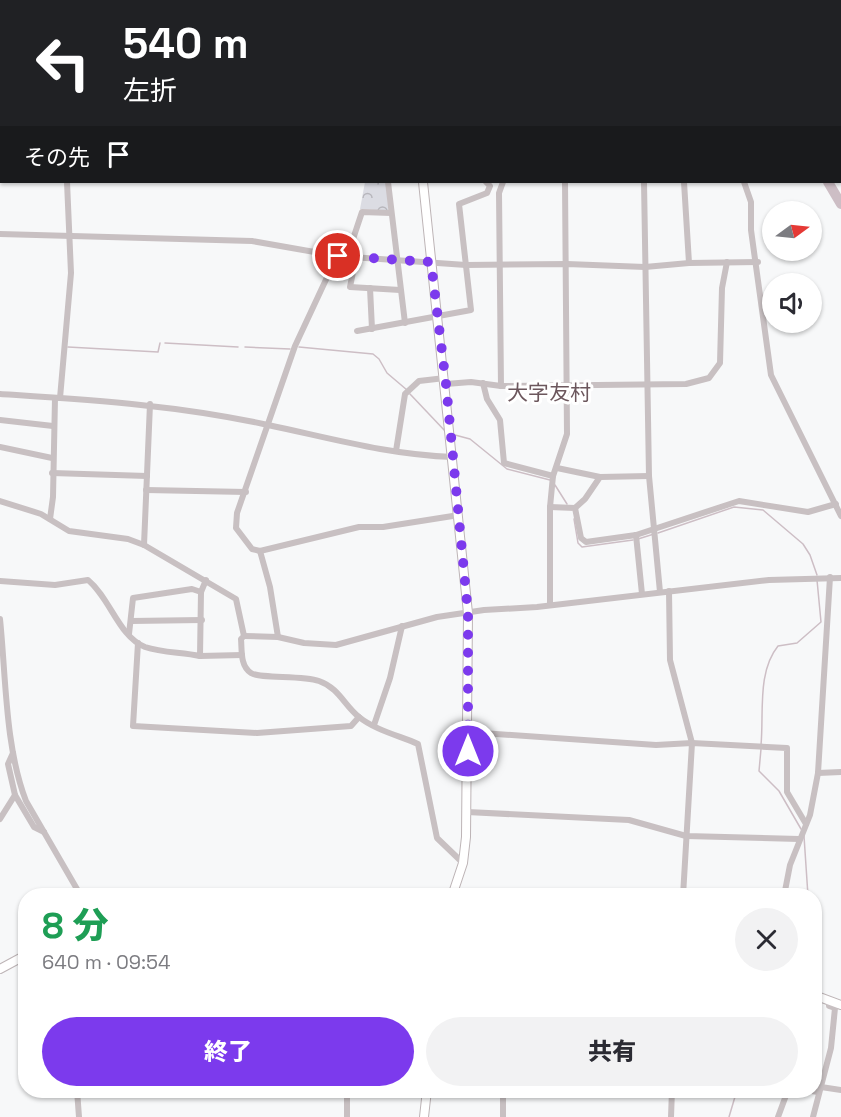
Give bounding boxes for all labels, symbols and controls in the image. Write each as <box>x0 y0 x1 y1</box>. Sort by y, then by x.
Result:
text: 540 m <box>123 17 249 70</box>
icon: left <box>24 24 102 102</box>
text: 左折 <box>123 73 177 108</box>
icon: arrive <box>102 138 135 171</box>
text: その先 <box>24 143 90 171</box>
north arrow <box>762 201 822 261</box>
map controls <box>762 201 822 333</box>
pin <box>312 230 363 281</box>
icon: arrive <box>321 239 354 272</box>
button: sound <box>762 273 822 333</box>
district label: 大字友村 <box>507 379 591 406</box>
position arrow <box>436 719 500 783</box>
text: 8 分 <box>42 903 109 949</box>
button: close <box>735 908 798 971</box>
text: 640 m · 09:54 <box>42 949 171 975</box>
button: 終了 <box>42 1017 414 1086</box>
button: 共有 <box>426 1017 798 1086</box>

